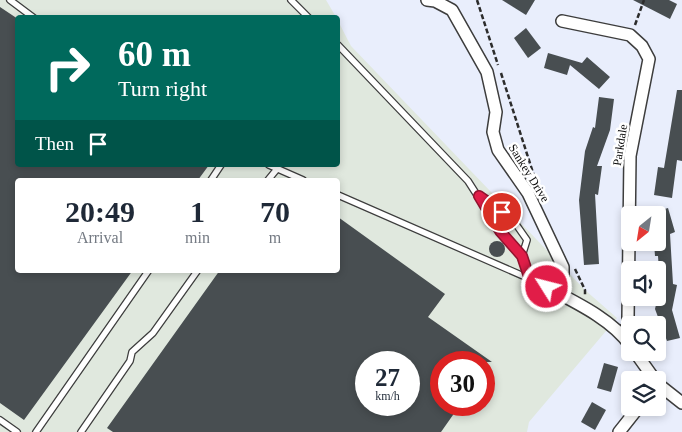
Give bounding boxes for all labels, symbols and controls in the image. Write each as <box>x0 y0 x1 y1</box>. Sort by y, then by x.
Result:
icon: right <box>35 35 100 100</box>
text: 60 m <box>118 35 191 74</box>
text: Turn right <box>118 76 207 101</box>
street label: Parkdale <box>610 123 630 167</box>
icon: arrive <box>84 130 112 158</box>
text: Then <box>35 133 74 154</box>
street label: Sankey Drive <box>506 141 552 205</box>
pin <box>481 191 523 233</box>
text: 20:49 <box>65 195 135 228</box>
text: 1 <box>190 195 205 228</box>
text: 70 <box>260 195 290 228</box>
icon: arrive <box>488 198 516 226</box>
north arrow <box>621 206 666 251</box>
map controls <box>621 206 666 416</box>
text: Arrival <box>77 229 123 246</box>
text: min <box>185 229 210 246</box>
text: m <box>269 229 281 246</box>
position arrow <box>520 260 572 312</box>
button: sound <box>621 261 666 306</box>
button: search <box>621 316 666 361</box>
speed limit sign: 30 <box>430 351 495 416</box>
text: 27 <box>375 364 400 391</box>
button: layers <box>621 371 666 416</box>
text: km/h <box>375 389 400 403</box>

